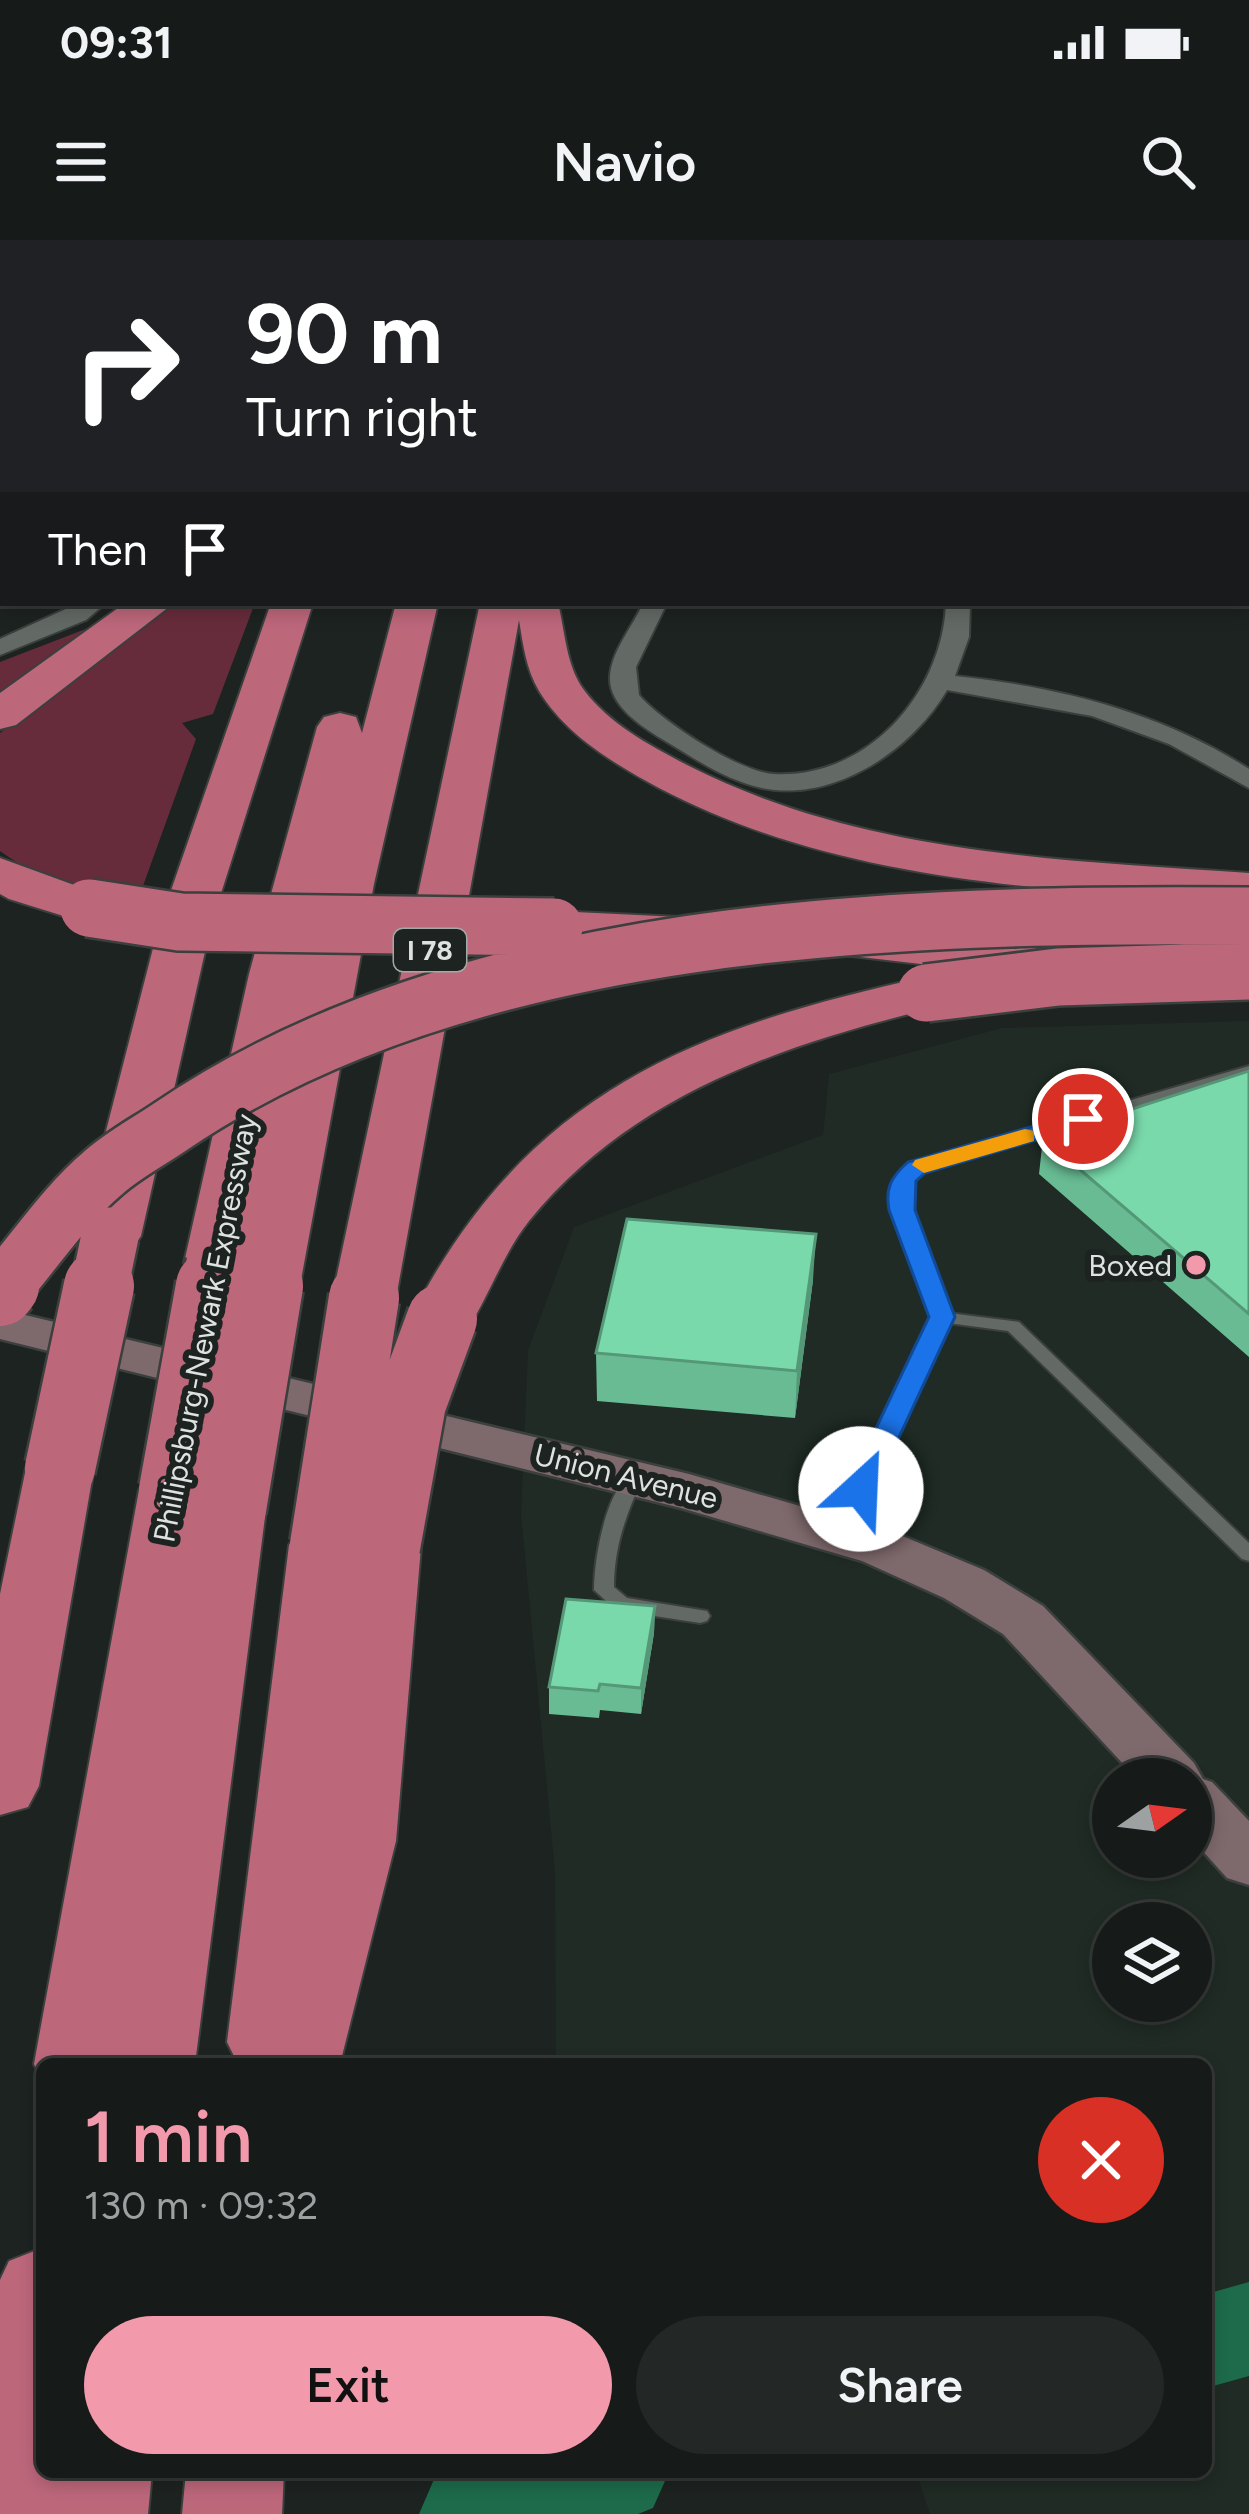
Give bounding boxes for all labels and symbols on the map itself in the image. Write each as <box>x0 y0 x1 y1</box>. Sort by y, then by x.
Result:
road number: I 78 <box>394 929 466 971</box>
pin <box>1032 1068 1134 1170</box>
street label: Phillipsburg-Newark Expressway <box>145 1110 265 1545</box>
place label: Boxed <box>1088 1247 1172 1284</box>
marker: Boxed <box>1183 1252 1209 1278</box>
position arrow <box>798 1426 924 1552</box>
street label: Union Avenue <box>530 1435 722 1517</box>
north arrow <box>1092 1758 1212 1878</box>

